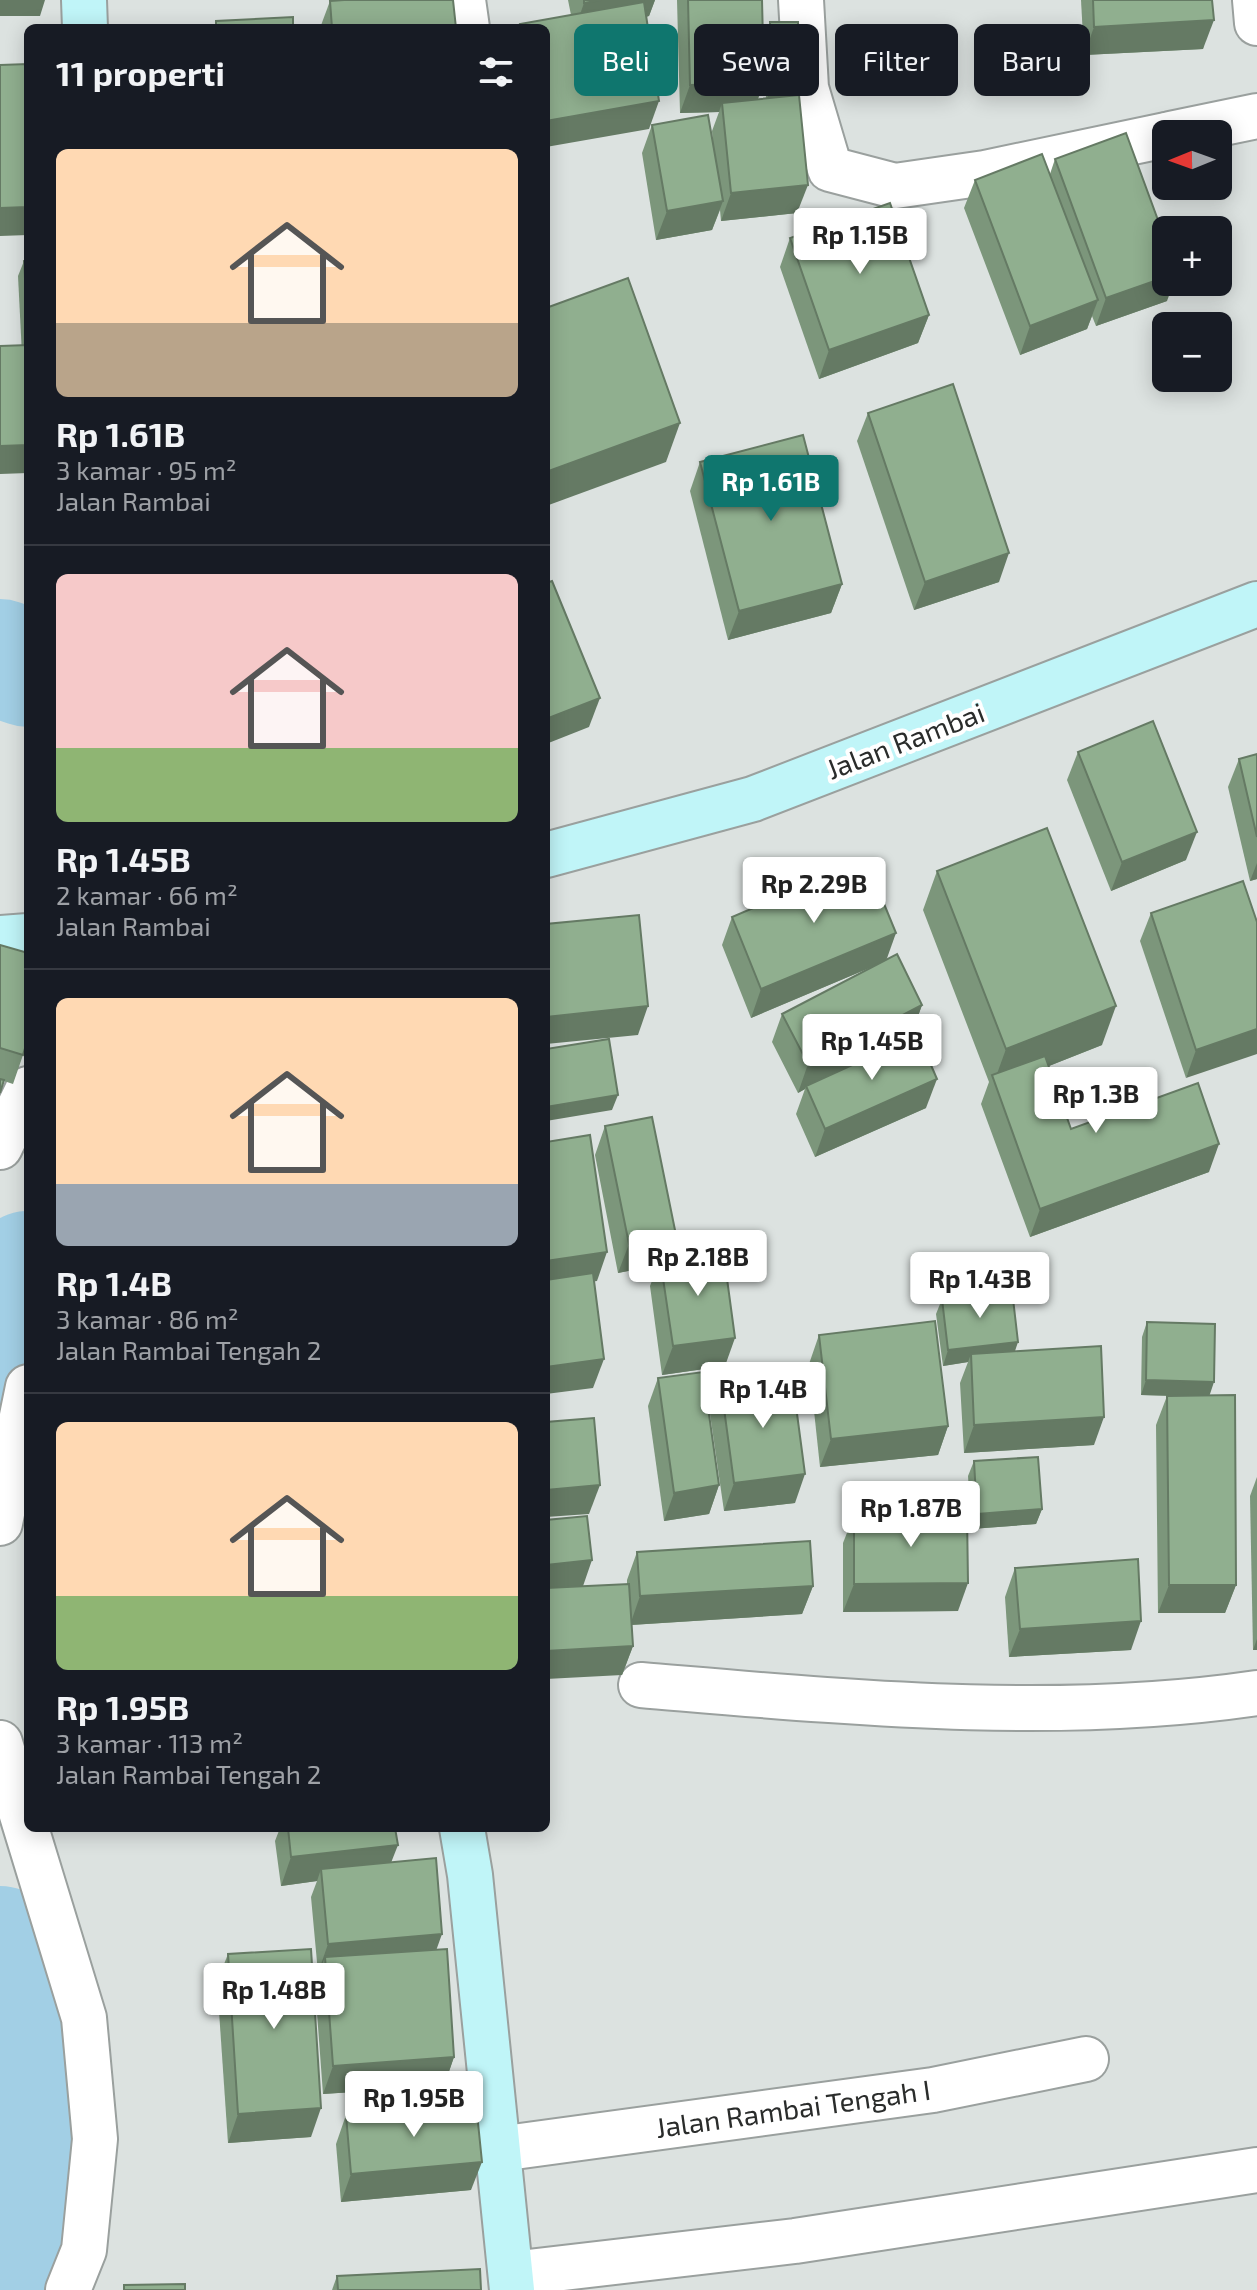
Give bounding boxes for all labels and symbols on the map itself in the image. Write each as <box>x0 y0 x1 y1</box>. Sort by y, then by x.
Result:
north arrow <box>1152 120 1232 200</box>
pin: Rp 1.15B <box>777 208 943 276</box>
pin: Rp 1.61B <box>688 455 854 523</box>
street label: Jalan Rambai <box>821 694 989 786</box>
pin: Rp 2.29B <box>731 857 897 925</box>
pin: Rp 1.45B <box>789 1014 955 1082</box>
pin: Rp 1.3B <box>1022 1067 1170 1135</box>
pin: Rp 2.18B <box>615 1230 781 1298</box>
pin: Rp 1.43B <box>897 1252 1063 1320</box>
pin: Rp 1.4B <box>689 1362 837 1430</box>
pin: Rp 1.87B <box>828 1481 994 1549</box>
pin: Rp 1.48B <box>191 1963 357 2031</box>
pin: Rp 1.95B <box>331 2071 497 2139</box>
street label: Jalan Rambai Tengah I <box>653 2072 933 2144</box>

